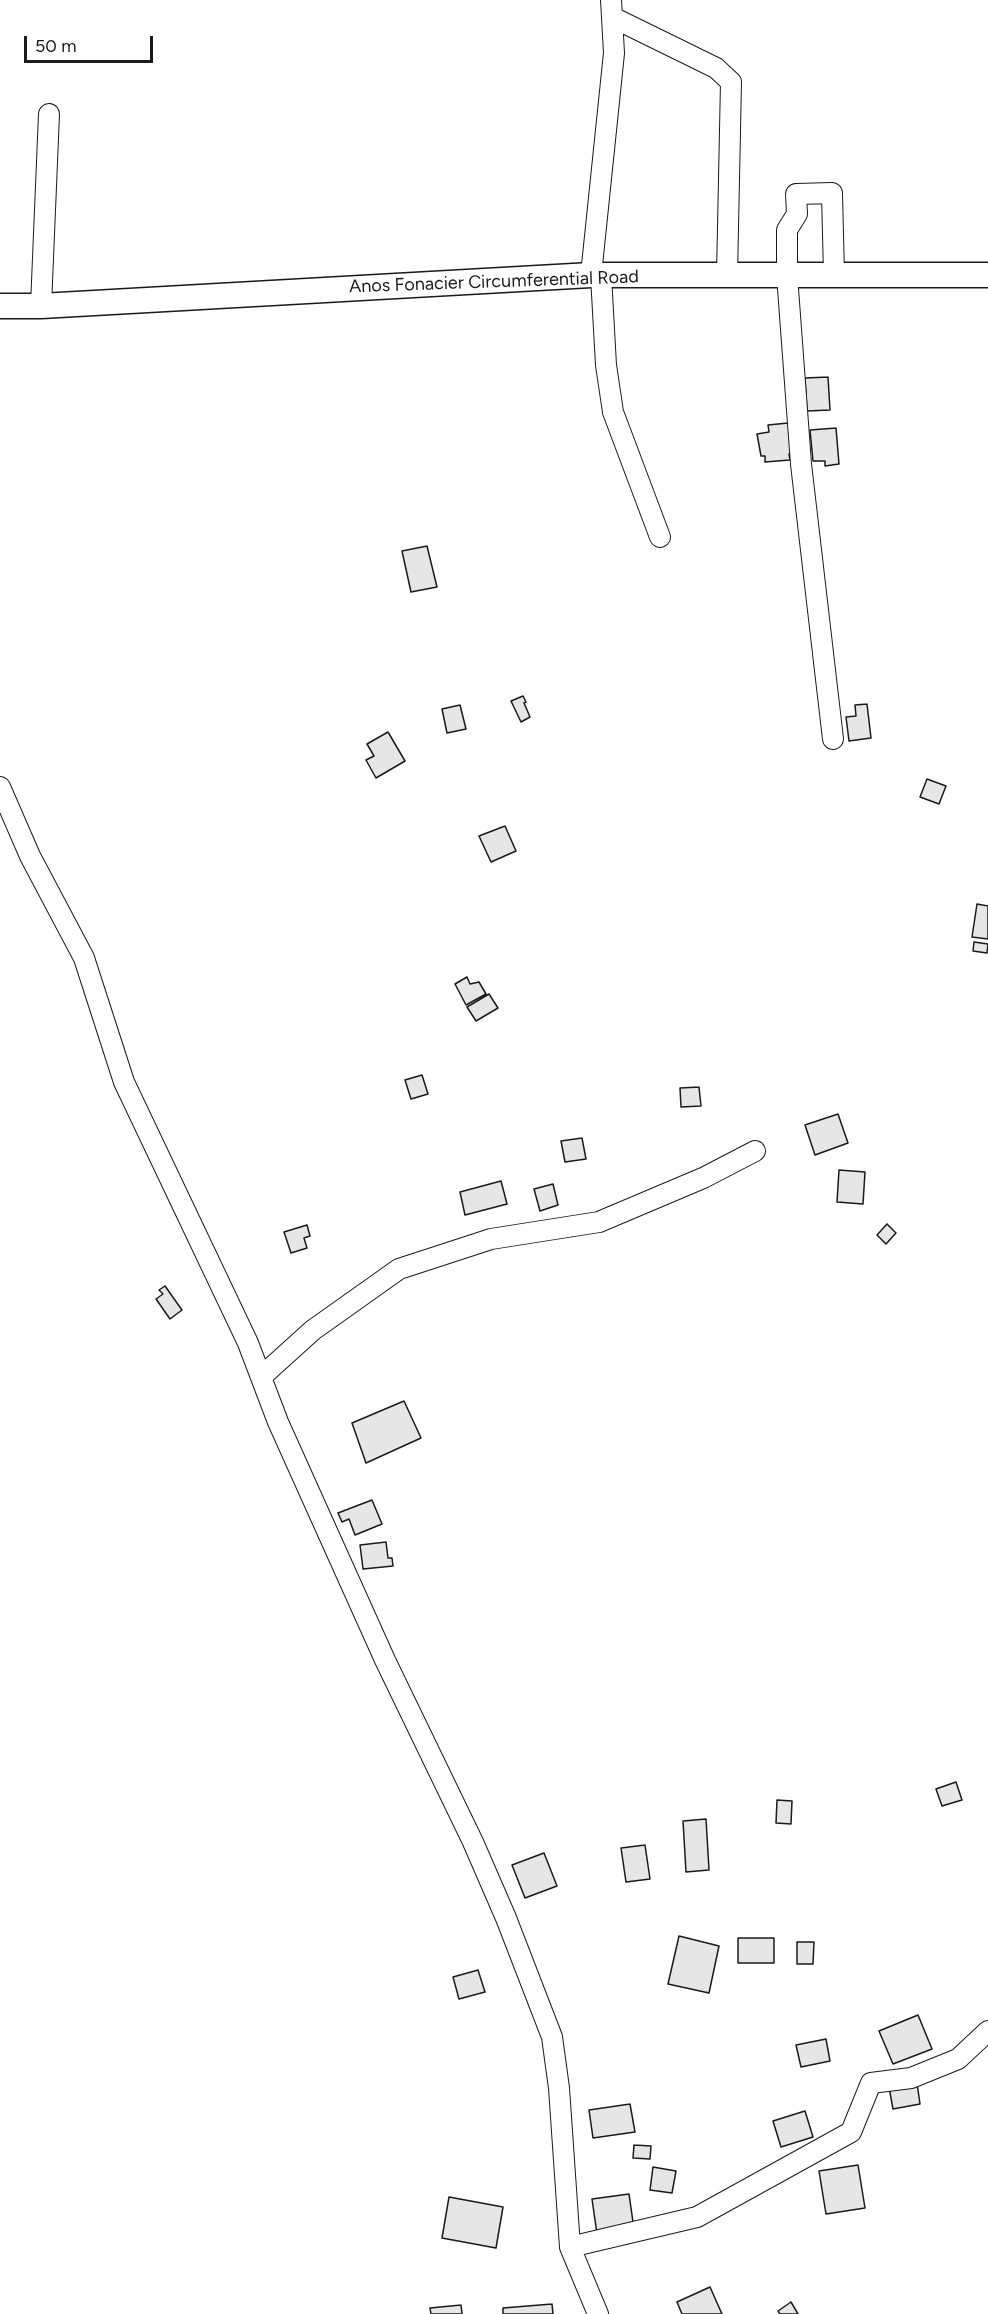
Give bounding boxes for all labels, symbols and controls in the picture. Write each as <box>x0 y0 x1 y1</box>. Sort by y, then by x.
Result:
scale bar <box>27 24 156 62</box>
text: 50 m <box>35 35 77 57</box>
street label: Anos Fonacier Circumferential Road <box>349 266 639 298</box>

